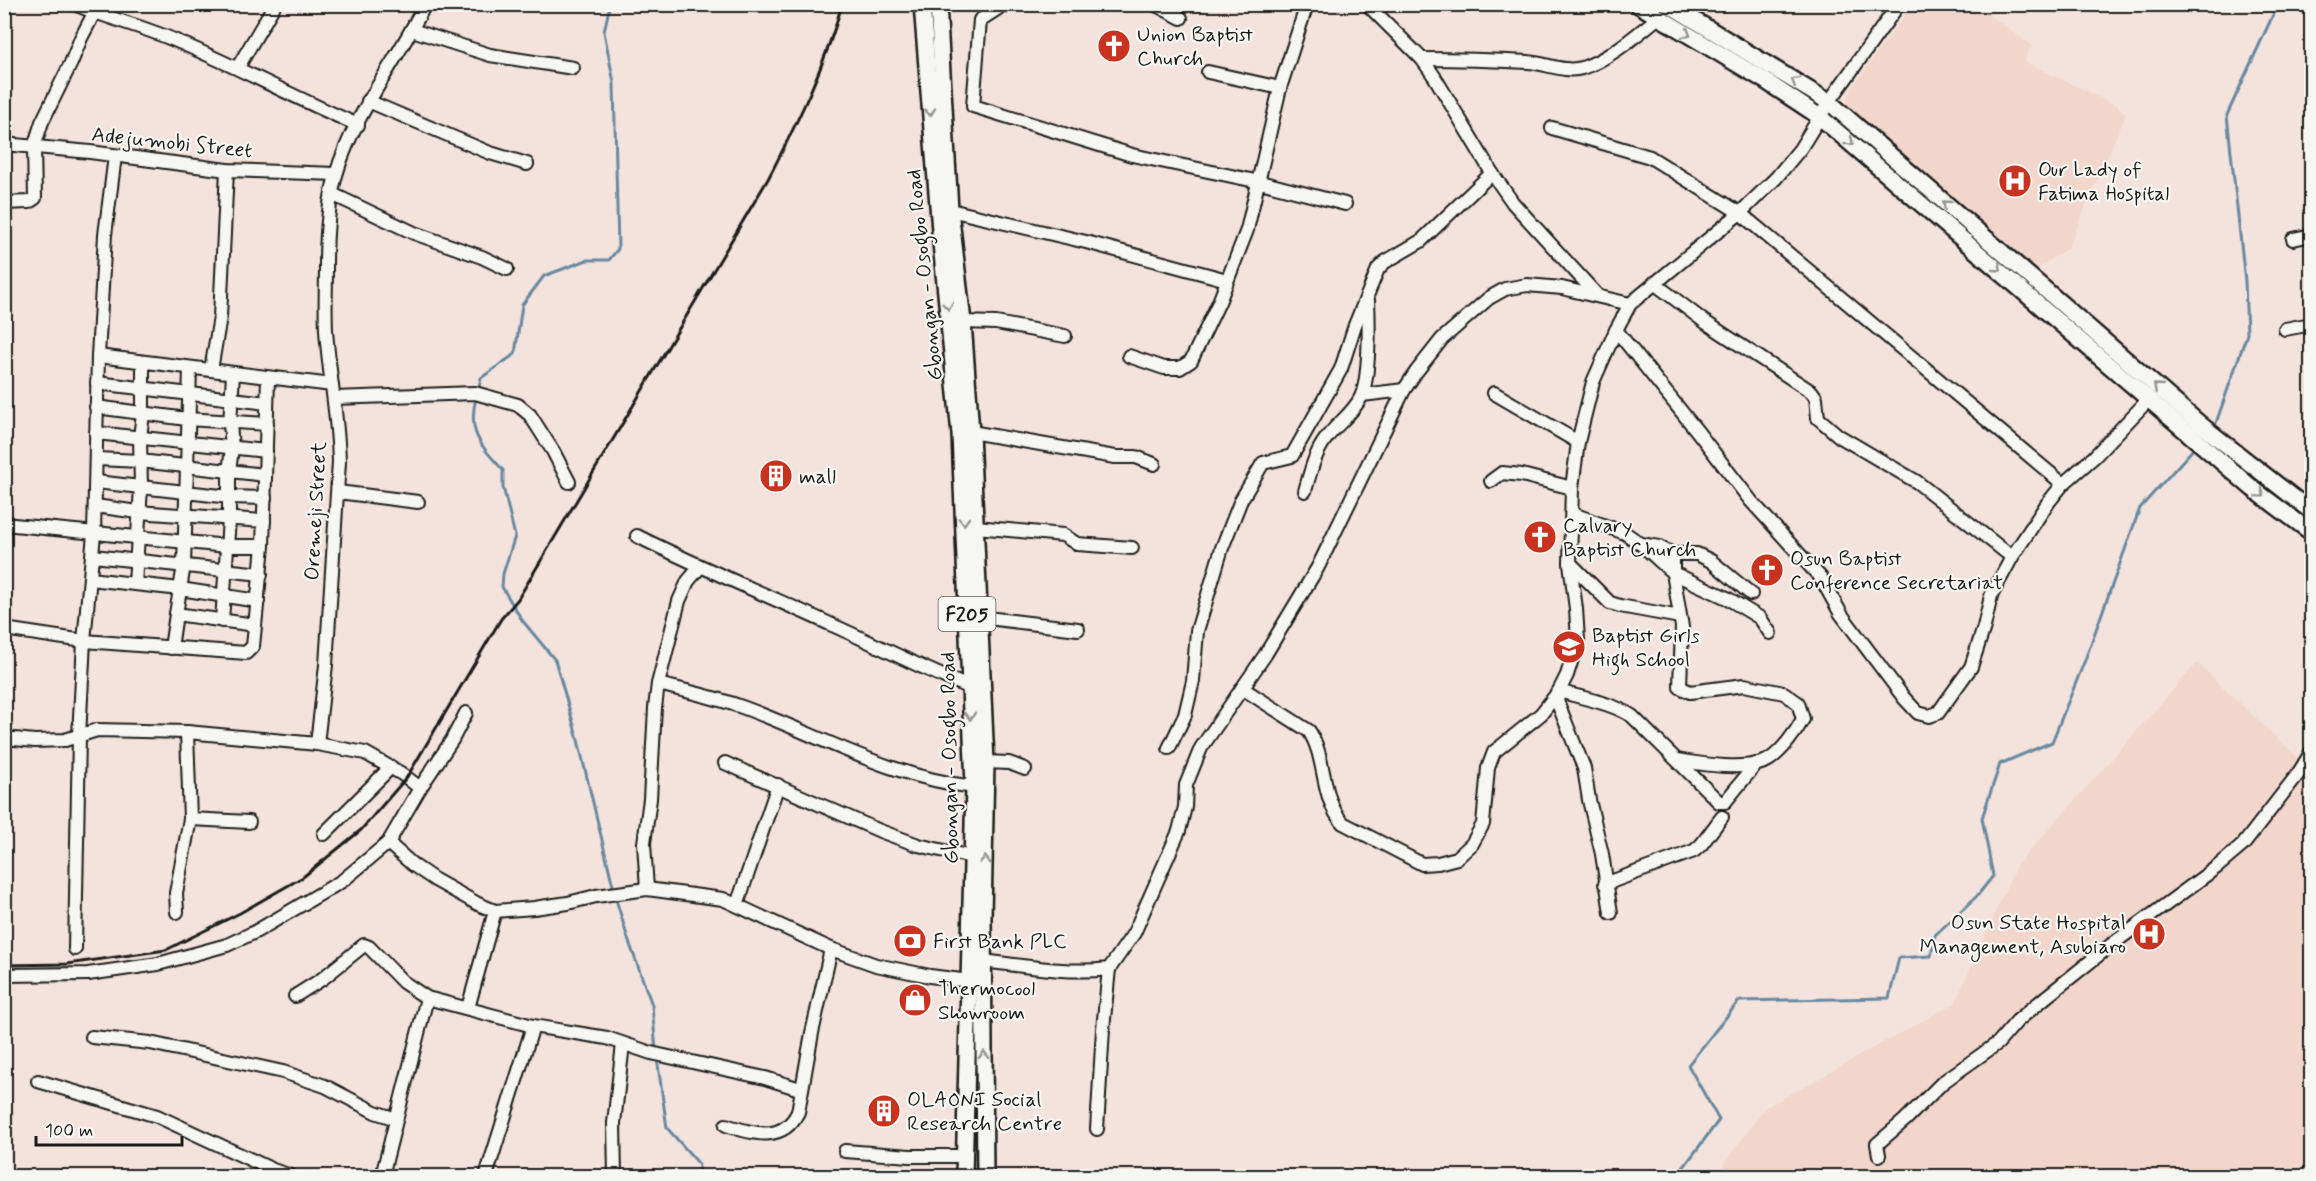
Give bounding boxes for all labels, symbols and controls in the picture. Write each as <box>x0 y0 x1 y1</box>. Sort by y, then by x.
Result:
place label: Union Baptist Church <box>1137 21 1253 73</box>
one-way arrow <box>1681 27 1691 39</box>
church icon: Union Baptist Church <box>1096 28 1132 64</box>
one-way arrow <box>1791 77 1801 89</box>
one-way arrow <box>923 107 936 116</box>
street label: Adejumobi Street <box>90 121 254 165</box>
one-way arrow <box>1843 134 1854 145</box>
place label: Our Lady of Fatima Hospital <box>2038 156 2169 208</box>
hospital icon: Our Lady of Fatima Hospital <box>1997 163 2033 199</box>
street label: Gbongan - Osogbo Road <box>900 168 952 382</box>
one-way arrow <box>1942 200 1953 211</box>
one-way arrow <box>1991 261 2002 272</box>
one-way arrow <box>941 301 954 310</box>
one-way arrow <box>2153 383 2164 394</box>
street label: Oremeji Street <box>298 440 334 581</box>
building icon: mall <box>758 458 794 494</box>
place label: mall <box>799 463 836 491</box>
one-way arrow <box>2254 487 2265 498</box>
place label: Calvary Baptist Church <box>1563 512 1696 564</box>
one-way arrow <box>957 517 970 526</box>
church icon: Calvary Baptist Church <box>1522 519 1558 555</box>
place label: Osun Baptist Conference Secretariat <box>1790 545 2003 597</box>
church icon: Osun Baptist Conference Secretariat <box>1749 552 1785 588</box>
road number: F205 <box>938 597 996 631</box>
place label: Baptist Girls High School <box>1592 622 1700 676</box>
school or university icon: Baptist Girls High School <box>1551 629 1587 665</box>
street label: Gbongan - Osogbo Road <box>934 652 968 864</box>
one-way arrow <box>964 711 977 720</box>
one-way arrow <box>978 856 991 865</box>
place label: Osun State Hospital Management, Asubiaro <box>1919 909 2126 962</box>
hospital icon: Osun State Hospital Management, Asubiaro <box>2131 916 2167 952</box>
bank icon: First Bank PLC <box>892 923 928 959</box>
place label: First Bank PLC <box>933 928 1067 956</box>
place label: Thermocool Showroom <box>938 975 1035 1027</box>
shop icon: Thermocool Showroom <box>897 982 933 1018</box>
one-way arrow <box>978 1051 991 1060</box>
place label: OLAONI Social Research Centre <box>907 1086 1062 1138</box>
building icon: OLAONI Social Research Centre <box>866 1093 902 1129</box>
scale bar <box>36 1109 182 1147</box>
text: 100 m <box>45 1119 93 1143</box>

